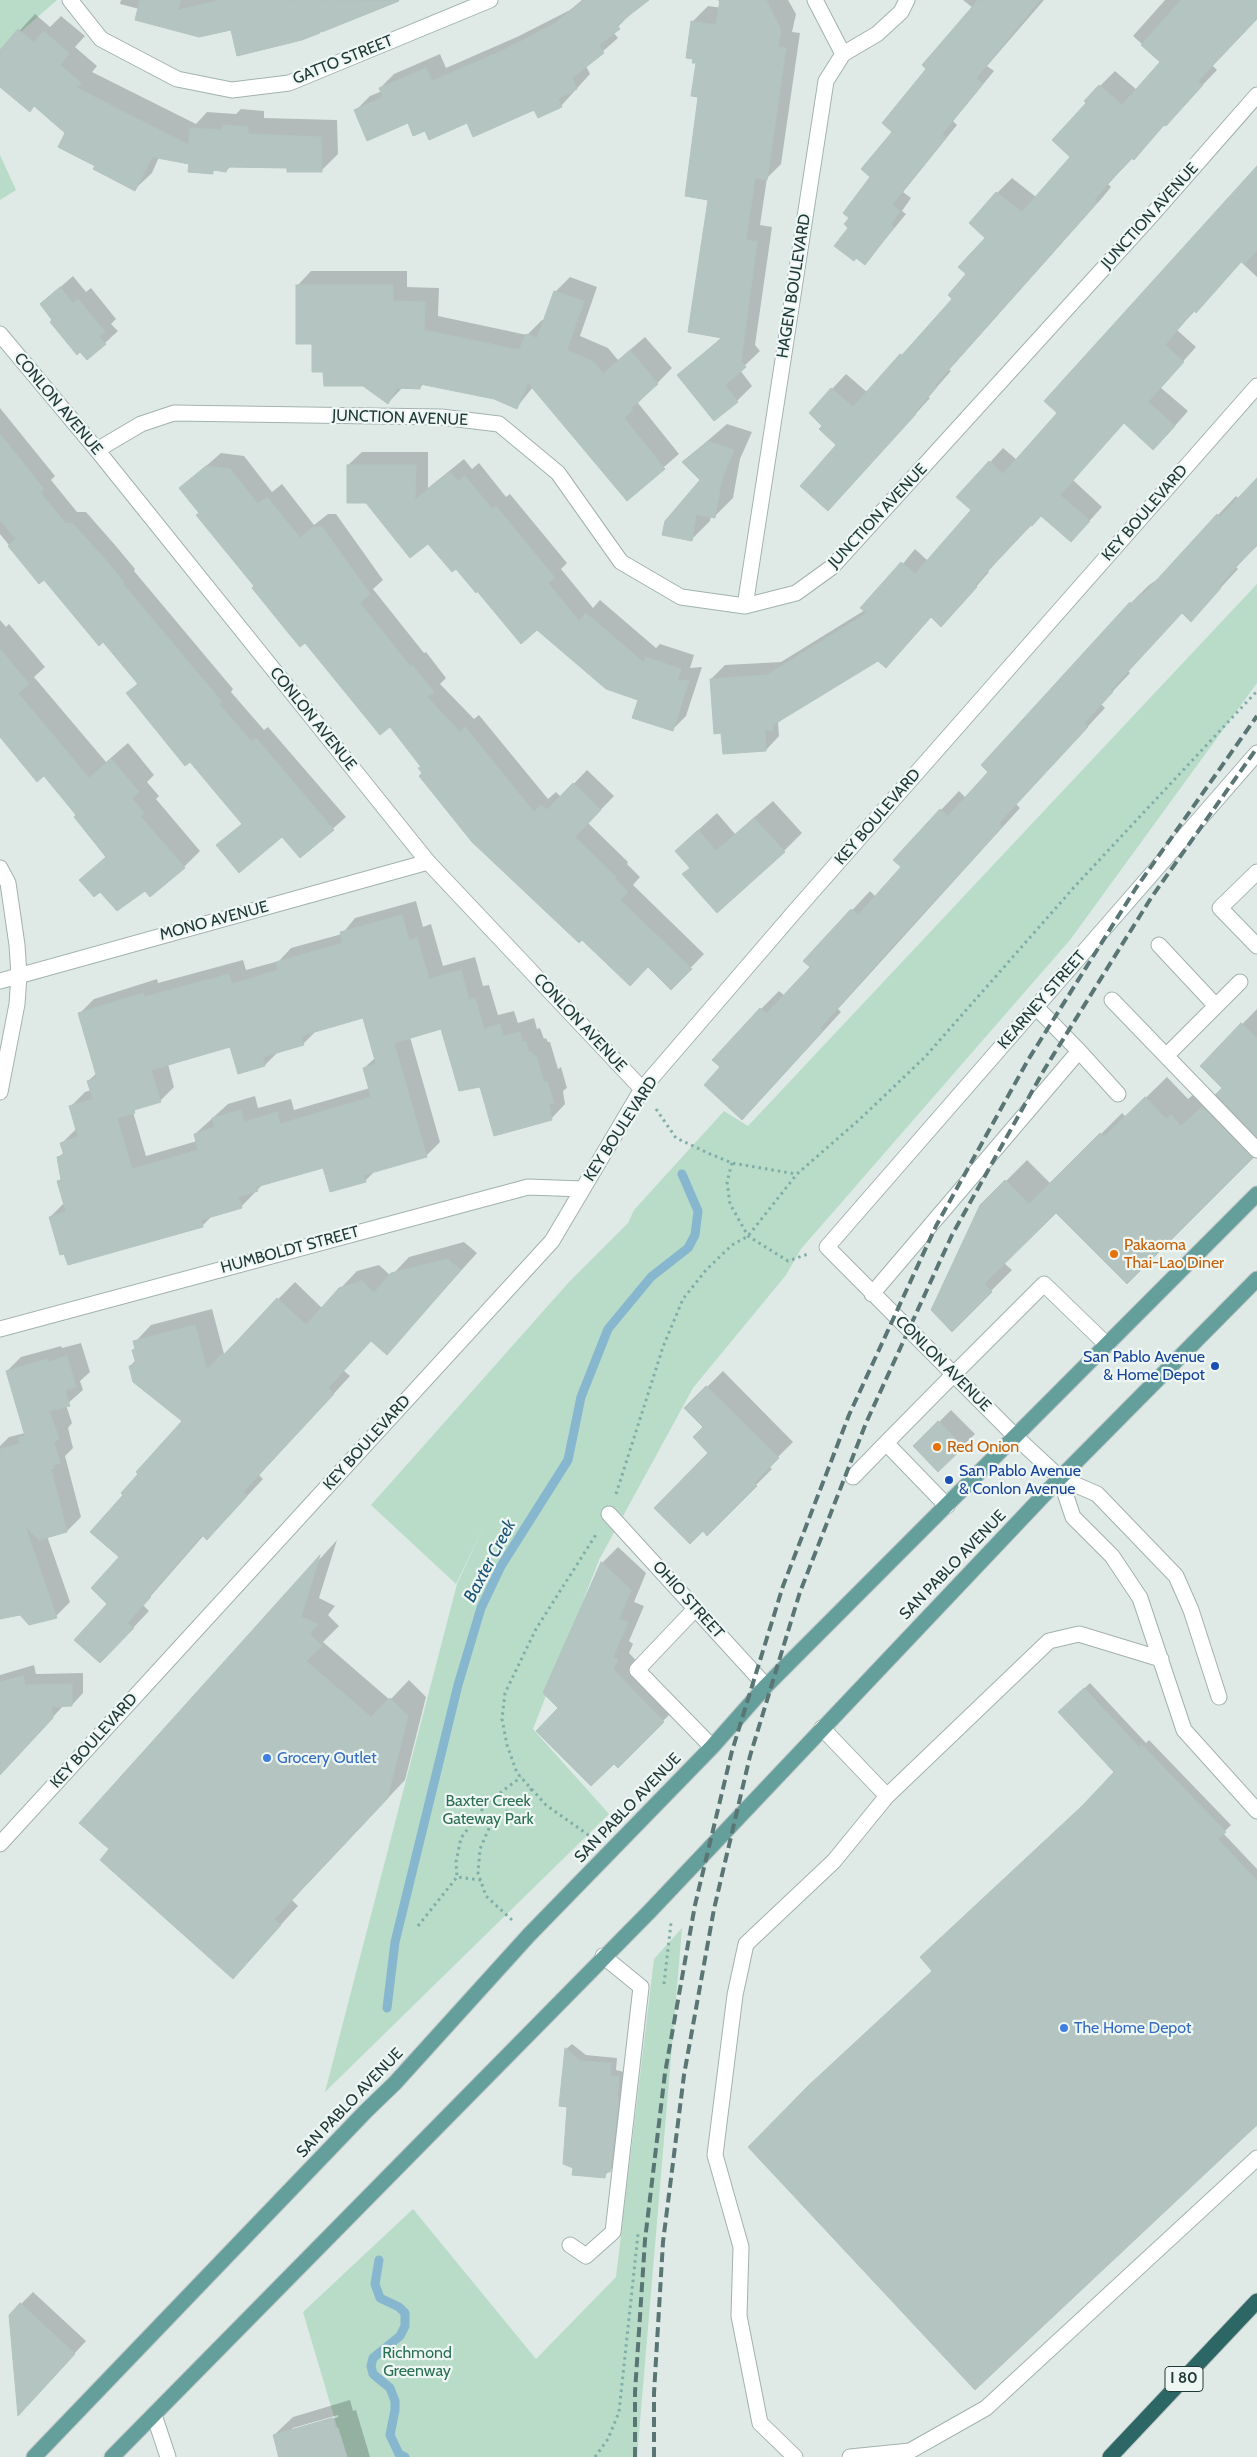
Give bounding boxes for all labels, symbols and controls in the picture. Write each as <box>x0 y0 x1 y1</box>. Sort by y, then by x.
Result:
street label: GATTO STREET <box>290 31 396 89</box>
street label: JUNCTION AVENUE <box>1097 159 1203 273</box>
street label: HAGEN BOULEVARD <box>773 212 815 360</box>
street label: CONLON AVENUE <box>10 349 106 459</box>
street label: JUNCTION AVENUE <box>332 406 468 430</box>
street label: JUNCTION AVENUE <box>825 460 931 572</box>
street label: KEY BOULEVARD <box>1098 461 1192 565</box>
street label: CONLON AVENUE <box>265 663 361 775</box>
street label: KEY BOULEVARD <box>831 765 925 869</box>
street label: MONO AVENUE <box>158 897 270 945</box>
street label: KEARNEY STREET <box>994 947 1090 1053</box>
street label: CONLON AVENUE <box>530 970 630 1076</box>
street label: KEY BOULEVARD <box>580 1073 662 1185</box>
street label: HUMBOLDT STREET <box>219 1222 361 1278</box>
place label: Pakaoma Thai-Lao Diner <box>1124 1235 1224 1273</box>
marker: Pakaoma Thai-Lao Diner <box>1108 1248 1120 1260</box>
street label: CONLON AVENUE <box>891 1312 995 1416</box>
place label: San Pablo Avenue & Home Depot <box>1083 1347 1205 1385</box>
marker: San Pablo Avenue & Home Depot <box>1209 1360 1221 1372</box>
street label: KEY BOULEVARD <box>319 1392 415 1494</box>
place label: Red Onion <box>947 1437 1019 1457</box>
marker: Red Onion <box>931 1441 943 1453</box>
place label: San Pablo Avenue & Conlon Avenue <box>959 1461 1081 1499</box>
marker: San Pablo Avenue & Conlon Avenue <box>943 1474 955 1486</box>
street label: SAN PABLO AVENUE <box>896 1506 1010 1624</box>
water label: Baxter Creek <box>459 1516 521 1606</box>
street label: OHIO STREET <box>648 1557 728 1643</box>
street label: KEY BOULEVARD <box>46 1690 142 1792</box>
place label: Grocery Outlet <box>277 1748 377 1768</box>
street label: SAN PABLO AVENUE <box>571 1749 685 1867</box>
marker: Grocery Outlet <box>261 1752 273 1764</box>
park label: Baxter Creek Gateway Park <box>442 1791 534 1829</box>
place label: The Home Depot <box>1074 2018 1191 2038</box>
marker: The Home Depot <box>1058 2022 1070 2034</box>
street label: SAN PABLO AVENUE <box>293 2044 407 2162</box>
park label: Richmond Greenway <box>382 2343 452 2381</box>
road number: I 80 <box>1165 2366 1203 2392</box>

